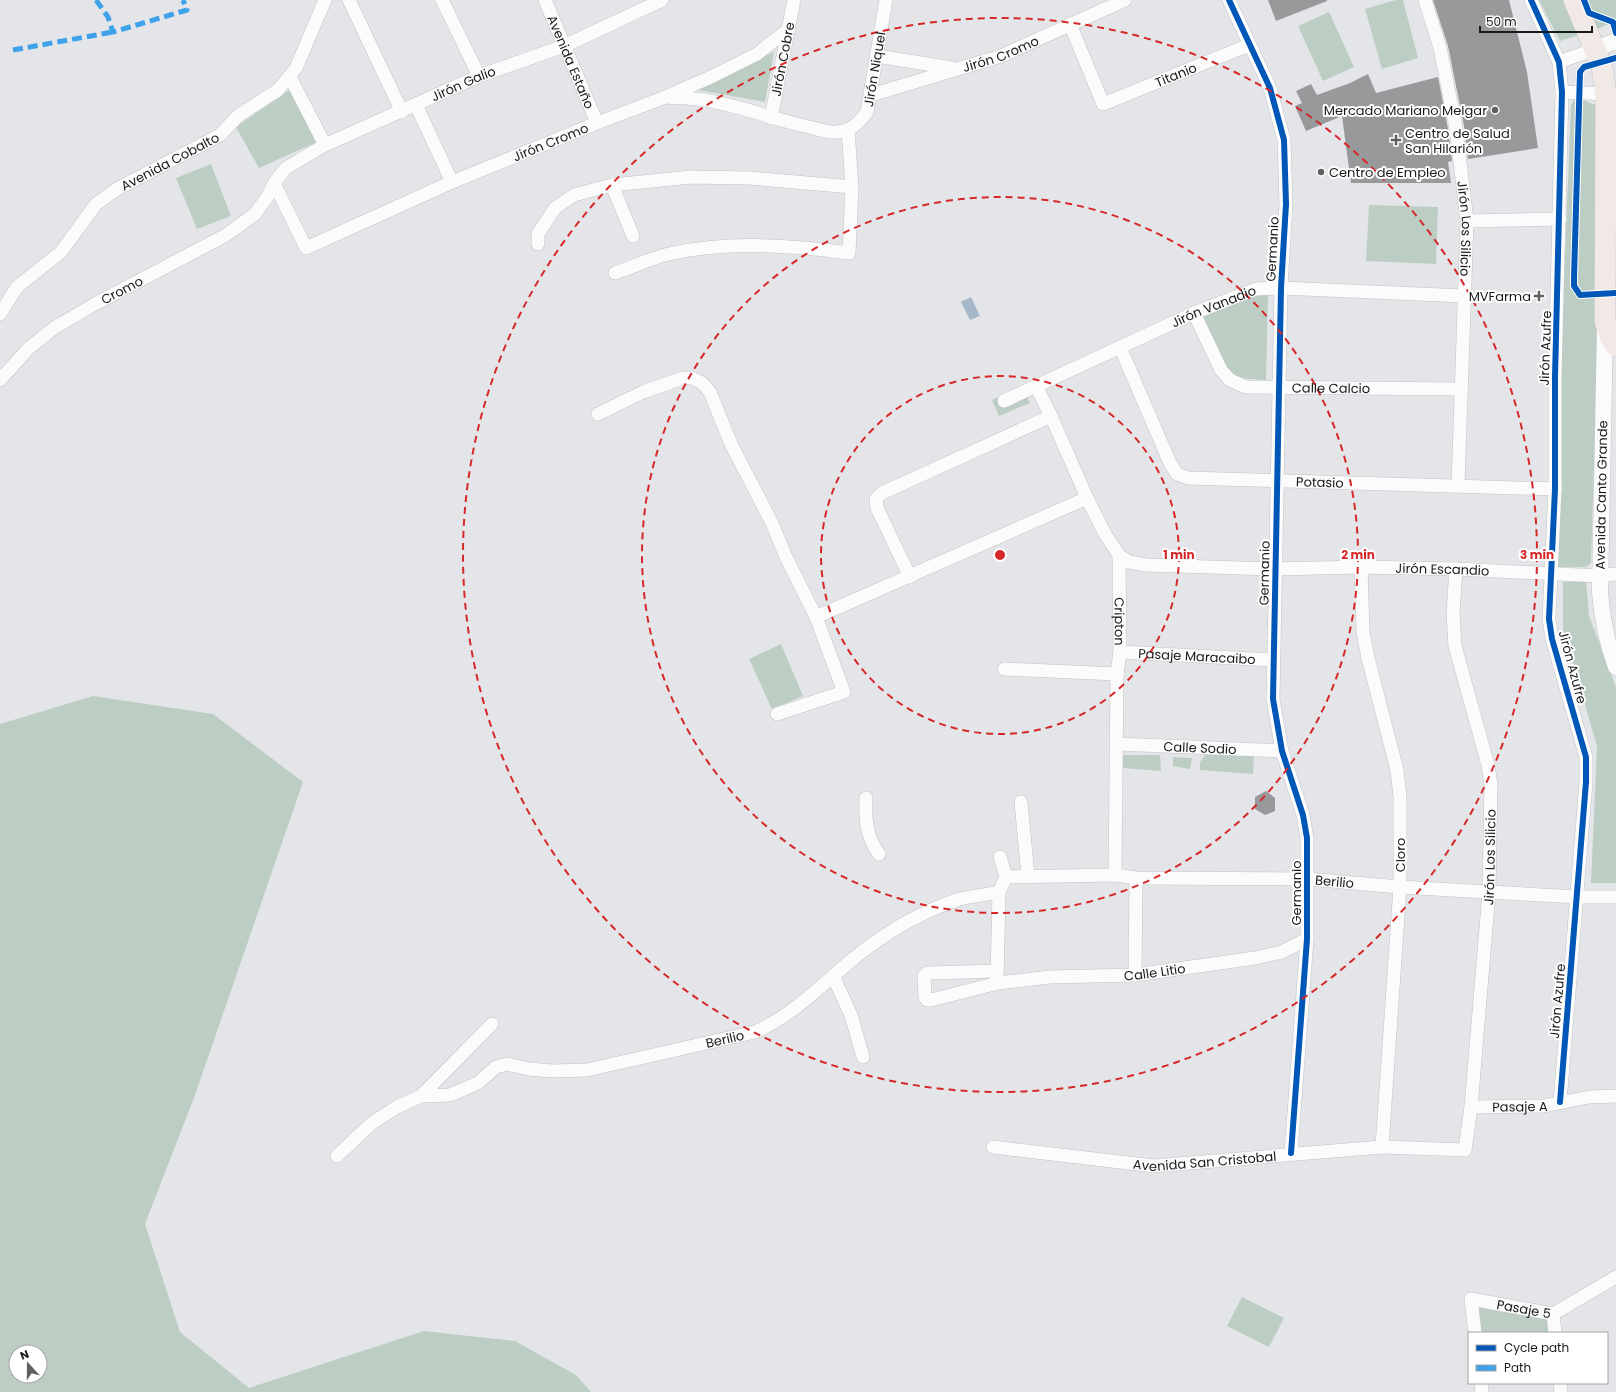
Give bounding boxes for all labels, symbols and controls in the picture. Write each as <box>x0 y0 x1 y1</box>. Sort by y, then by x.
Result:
scale bar <box>1480 8 1592 34</box>
street label: Avenida Estaño <box>542 12 599 112</box>
text: 50 m <box>1486 13 1517 30</box>
street label: Jirón Cobre <box>766 20 799 98</box>
street label: Jirón Niquel <box>859 30 890 108</box>
street label: Jirón Cromo <box>960 31 1042 77</box>
street label: Titanio <box>1152 58 1200 92</box>
street label: Jirón Galio <box>428 62 498 106</box>
place label: Mercado Mariano Melgar <box>1324 101 1487 120</box>
marker: Mercado Mariano Melgar <box>1490 105 1500 115</box>
street label: Jirón Cromo <box>510 119 591 166</box>
place label: Centro de Salud San Hilarión <box>1405 124 1510 158</box>
street label: Avenida Cobalto <box>117 128 223 195</box>
marker: Centro de Salud San Hilarión <box>1390 134 1402 146</box>
place label: Centro de Empleo <box>1329 163 1446 182</box>
marker: Centro de Empleo <box>1316 167 1326 177</box>
street label: Jirón Los Silicio <box>1452 180 1476 277</box>
street label: Germanio <box>1261 216 1284 282</box>
street label: Cromo <box>98 271 146 309</box>
street label: Jirón Vanadio <box>1168 281 1259 332</box>
place label: MVFarma <box>1469 287 1531 306</box>
marker: MVFarma <box>1534 291 1544 301</box>
street label: Jirón Azufre <box>1535 310 1556 386</box>
street label: Calle Calcio <box>1292 378 1370 398</box>
street label: Avenida Canto Grande <box>1591 420 1612 570</box>
street label: Potasio <box>1296 472 1344 493</box>
street label: Germanio <box>1254 540 1275 606</box>
text: 1 min <box>1163 546 1195 563</box>
text: 2 min <box>1341 546 1375 563</box>
text: 3 min <box>1520 546 1554 563</box>
centre of rings <box>993 548 1007 562</box>
street label: Jirón Escandio <box>1395 559 1490 581</box>
street label: Cripton <box>1109 597 1129 646</box>
street label: Jirón Azufre <box>1554 628 1591 706</box>
street label: Pasaje Maracaibo <box>1138 644 1256 669</box>
street label: Calle Sodio <box>1163 737 1237 759</box>
street label: Jirón Los Silicio <box>1479 809 1501 906</box>
street label: Cloro <box>1391 838 1410 872</box>
street label: Germanio <box>1287 860 1306 926</box>
street label: Berilio <box>1314 871 1355 893</box>
street label: Calle Litio <box>1124 959 1187 985</box>
street label: Jirón Azufre <box>1545 963 1570 1039</box>
street label: Berilio <box>704 1026 746 1053</box>
street label: Pasaje A <box>1492 1097 1548 1117</box>
street label: Avenida San Cristobal <box>1132 1147 1277 1176</box>
street label: Pasaje 5 <box>1495 1295 1552 1323</box>
legend <box>1468 1332 1608 1384</box>
text: Cycle path <box>1504 1339 1569 1356</box>
north arrow <box>8 1344 48 1384</box>
text: N <box>18 1346 31 1364</box>
text: Path <box>1504 1359 1531 1376</box>

